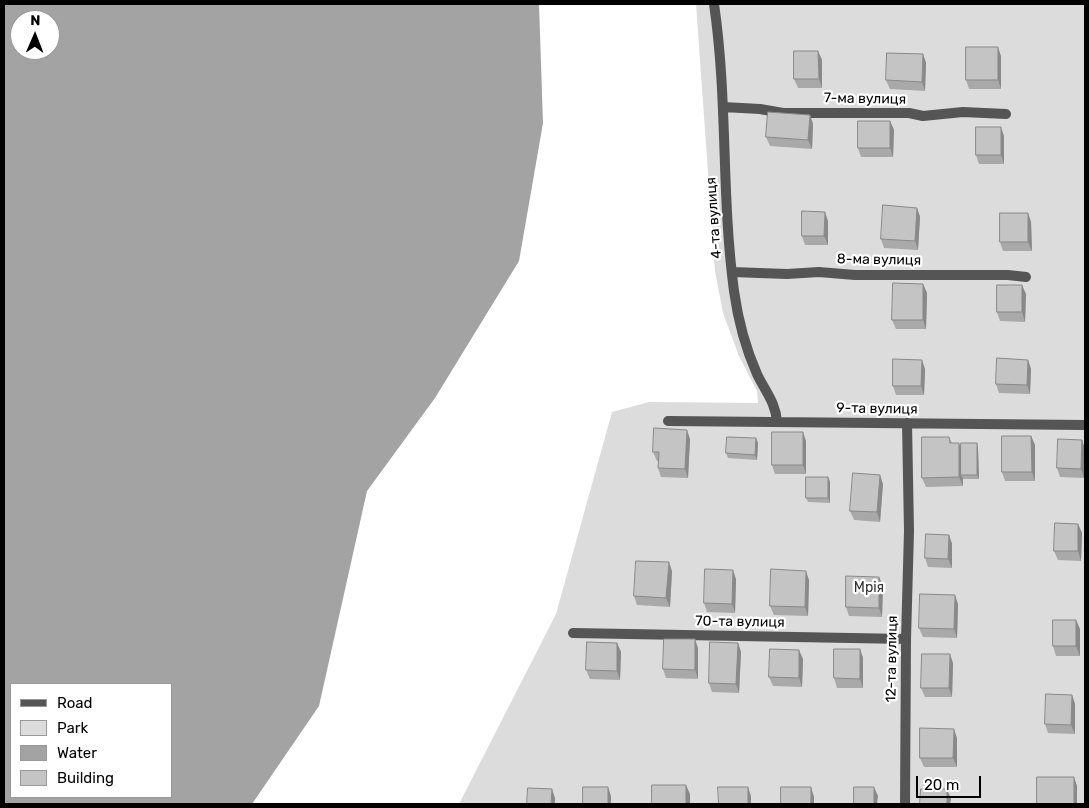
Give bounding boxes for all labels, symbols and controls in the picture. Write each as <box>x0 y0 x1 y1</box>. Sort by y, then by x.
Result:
north arrow <box>10 10 60 60</box>
text: N <box>30 12 40 29</box>
street label: 7-ма вулиця <box>824 90 906 108</box>
street label: 4-та вулиця <box>703 177 725 259</box>
street label: 8-ма вулиця <box>837 251 921 269</box>
street label: 9-та вулиця <box>836 400 918 418</box>
park label: Мрія <box>854 580 884 596</box>
street label: 70-та вулиця <box>695 613 785 631</box>
street label: 12-та вулиця <box>883 615 901 703</box>
legend <box>10 683 172 798</box>
text: Road <box>57 694 93 712</box>
text: Park <box>57 719 88 737</box>
text: Water <box>57 744 97 762</box>
scale bar <box>919 766 984 798</box>
text: Building <box>57 769 114 787</box>
text: 20 m <box>924 776 959 794</box>

